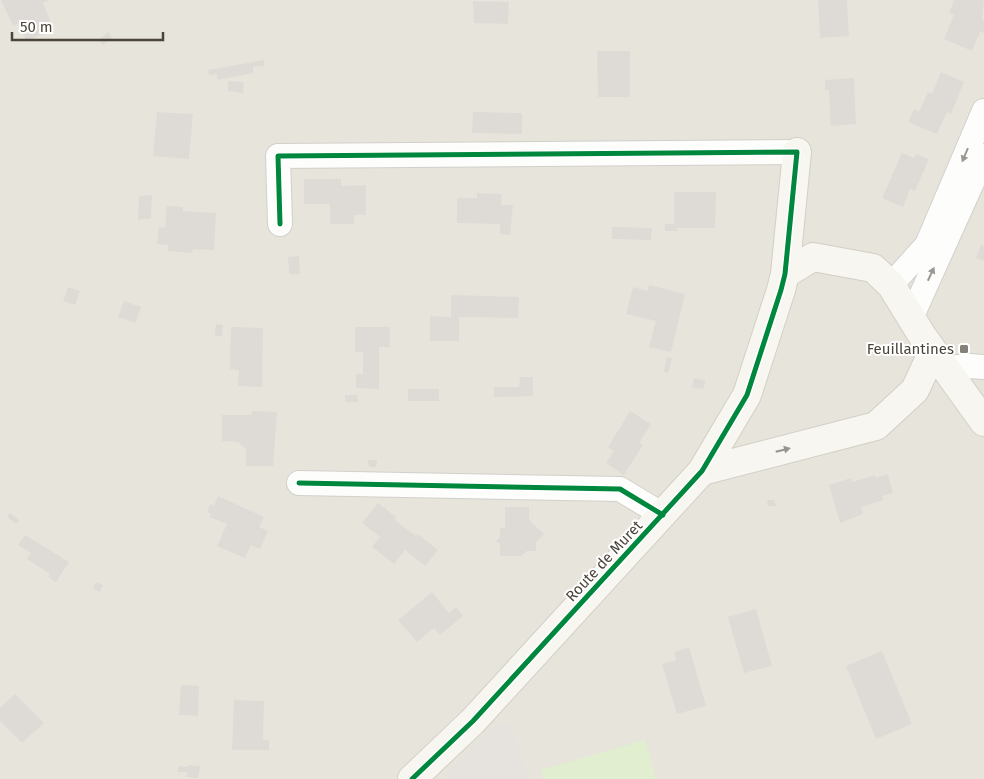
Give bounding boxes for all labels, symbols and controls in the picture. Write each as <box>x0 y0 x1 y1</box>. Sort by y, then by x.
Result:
scale bar <box>12 10 164 42</box>
text: 50 m <box>20 18 53 36</box>
one-way arrow <box>961 148 968 163</box>
one-way arrow <box>928 267 936 281</box>
place label: Feuillantines <box>867 340 954 358</box>
marker: Feuillantines <box>958 343 970 355</box>
one-way arrow <box>776 445 791 453</box>
street label: Route de Muret <box>562 516 646 605</box>

